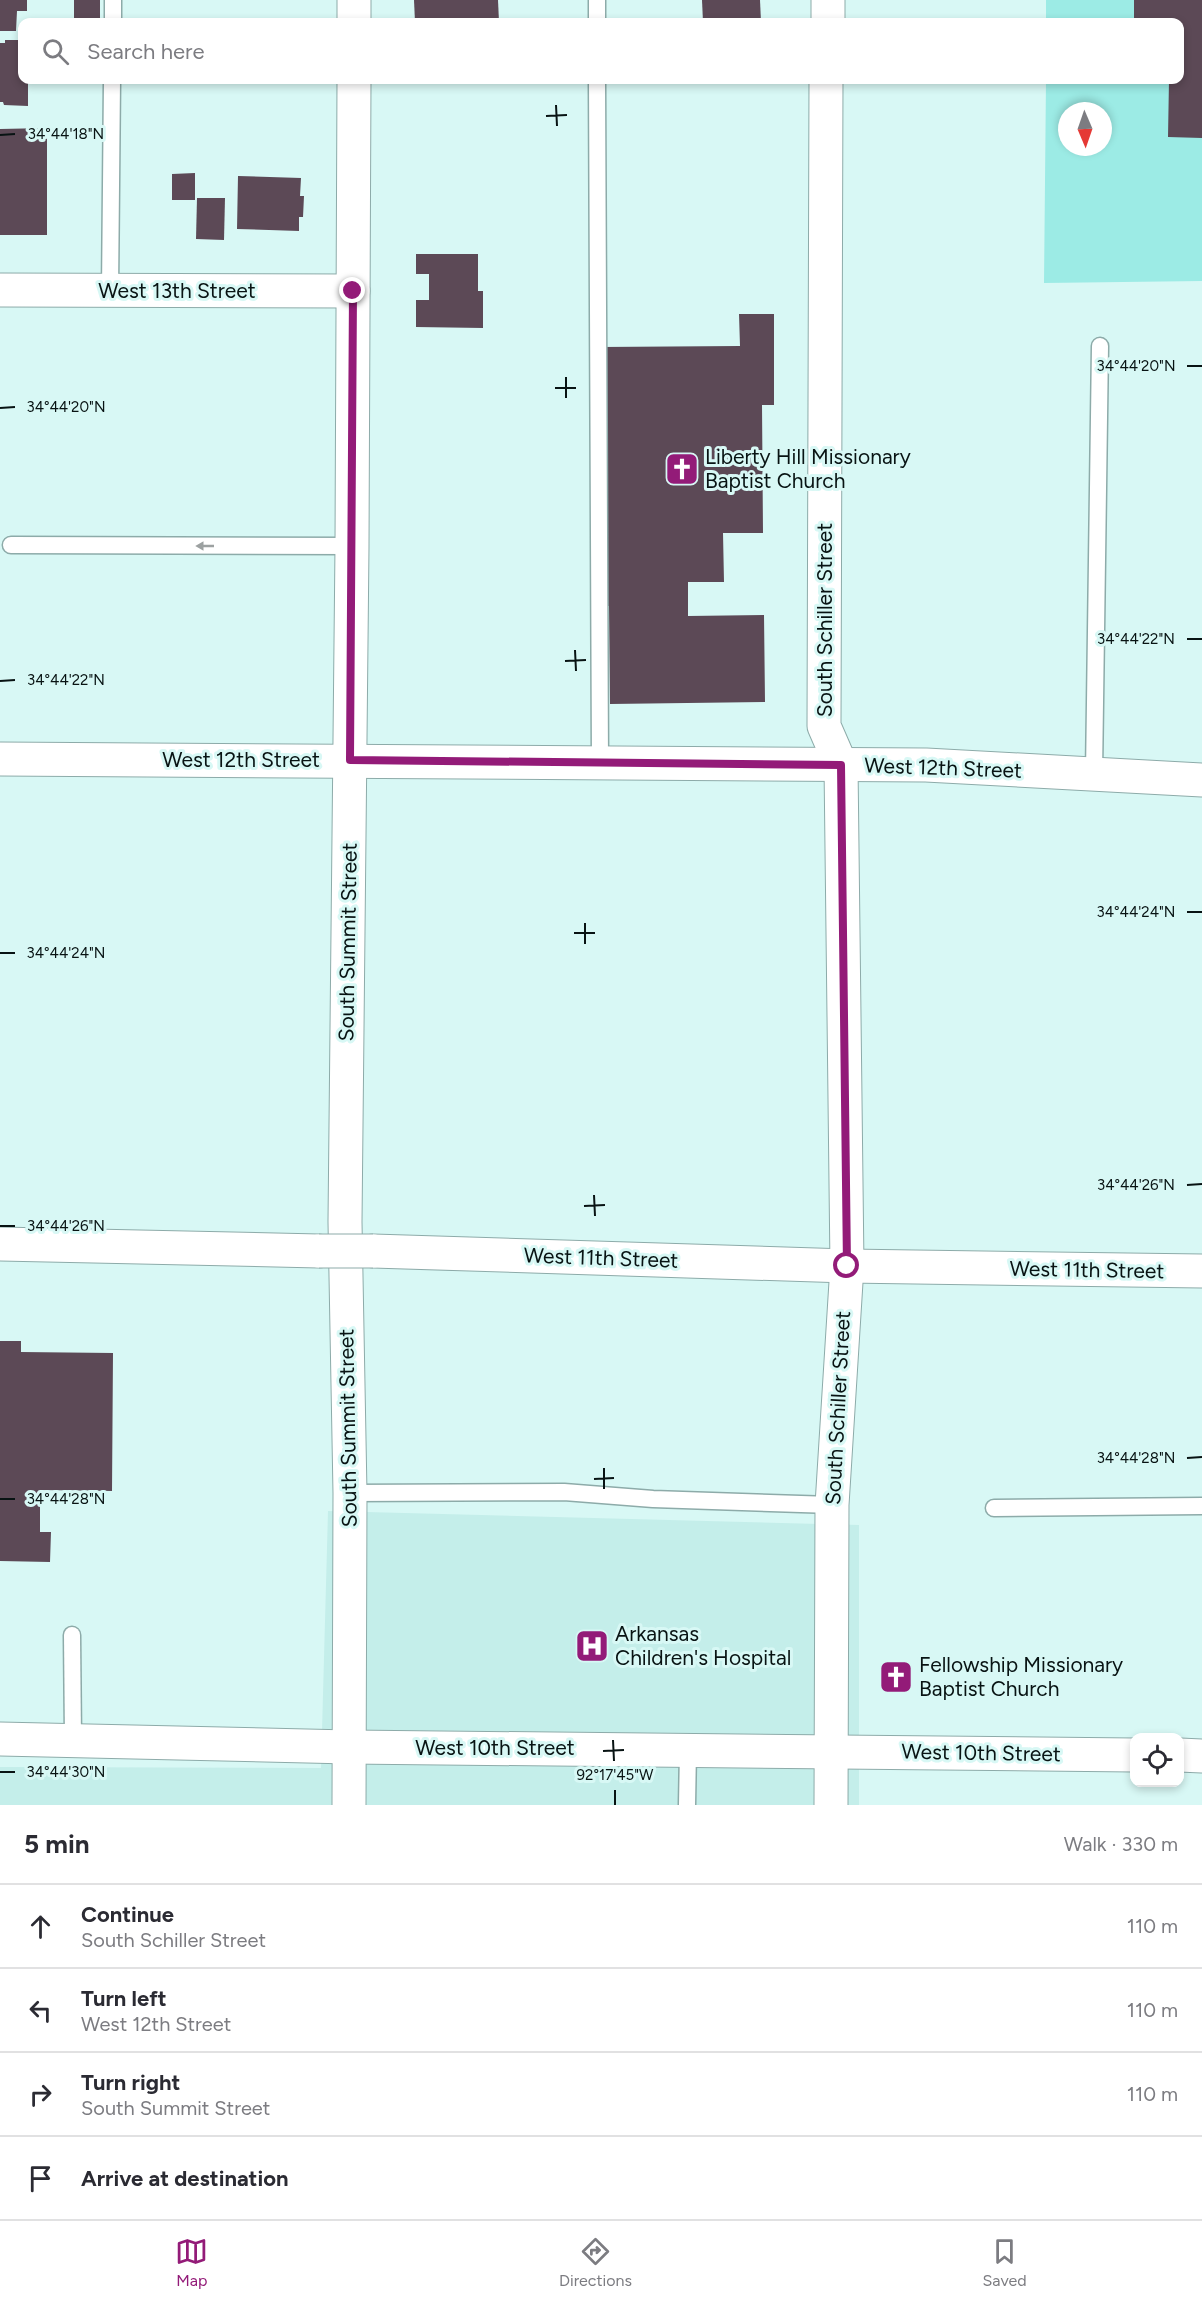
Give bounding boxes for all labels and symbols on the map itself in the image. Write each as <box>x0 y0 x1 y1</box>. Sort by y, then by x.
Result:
north arrow <box>1058 102 1112 156</box>
text: 34°44'18"N <box>28 125 104 143</box>
route end <box>339 277 365 303</box>
street label: West 13th Street <box>98 278 256 303</box>
text: 34°44'20"N <box>1096 357 1176 375</box>
text: 34°44'20"N <box>26 398 106 416</box>
place label: Liberty Hill Missionary Baptist Church <box>705 444 911 493</box>
church icon: Liberty Hill Missionary Baptist Church <box>664 451 700 487</box>
street label: South Schiller Street <box>812 523 837 717</box>
one-way arrow <box>196 541 215 551</box>
text: 34°44'22"N <box>1097 630 1175 648</box>
text: 34°44'22"N <box>27 671 105 689</box>
street label: West 12th Street <box>162 747 320 772</box>
street label: West 12th Street <box>864 752 1022 783</box>
street label: South Summit Street <box>333 842 362 1042</box>
text: 34°44'24"N <box>1097 903 1175 921</box>
text: 34°44'24"N <box>27 944 105 962</box>
text: 34°44'26"N <box>1097 1176 1175 1194</box>
text: 34°44'26"N <box>27 1217 105 1235</box>
street label: West 11th Street <box>523 1242 679 1273</box>
route start <box>833 1252 859 1278</box>
street label: West 11th Street <box>1009 1256 1165 1283</box>
street label: South Schiller Street <box>820 1310 855 1506</box>
street label: South Summit Street <box>333 1328 362 1528</box>
text: 34°44'28"N <box>1097 1449 1175 1467</box>
text: 34°44'28"N <box>27 1490 105 1508</box>
place label: Arkansas Children's Hospital <box>615 1621 791 1670</box>
hospital icon: Arkansas Children's Hospital <box>574 1628 610 1664</box>
place label: Fellowship Missionary Baptist Church <box>919 1652 1123 1701</box>
church icon: Fellowship Missionary Baptist Church <box>878 1659 914 1695</box>
street label: West 10th Street <box>415 1735 575 1760</box>
street label: West 10th Street <box>901 1739 1061 1766</box>
text: 34°44'30"N <box>27 1763 105 1781</box>
text: 92°17'45"W <box>577 1766 654 1784</box>

